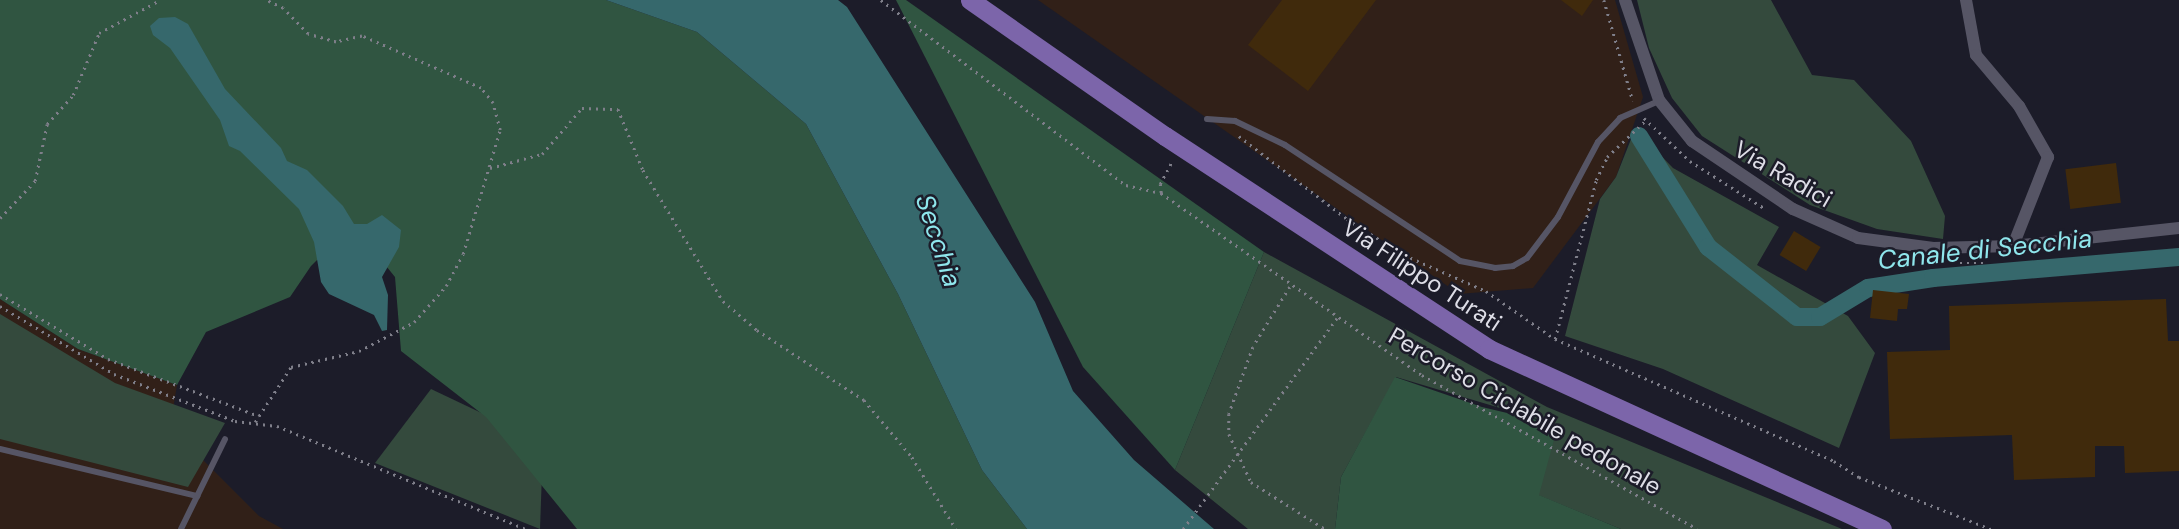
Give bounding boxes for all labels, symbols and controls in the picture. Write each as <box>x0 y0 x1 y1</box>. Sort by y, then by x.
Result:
street label: Via Radici <box>1729 134 1837 214</box>
water label: Secchia <box>908 191 968 291</box>
street label: Via Filippo Turati <box>1337 213 1507 337</box>
water label: Canale di Secchia <box>1876 223 2094 277</box>
street label: Percorso Ciclabile pedonale <box>1384 321 1666 501</box>

